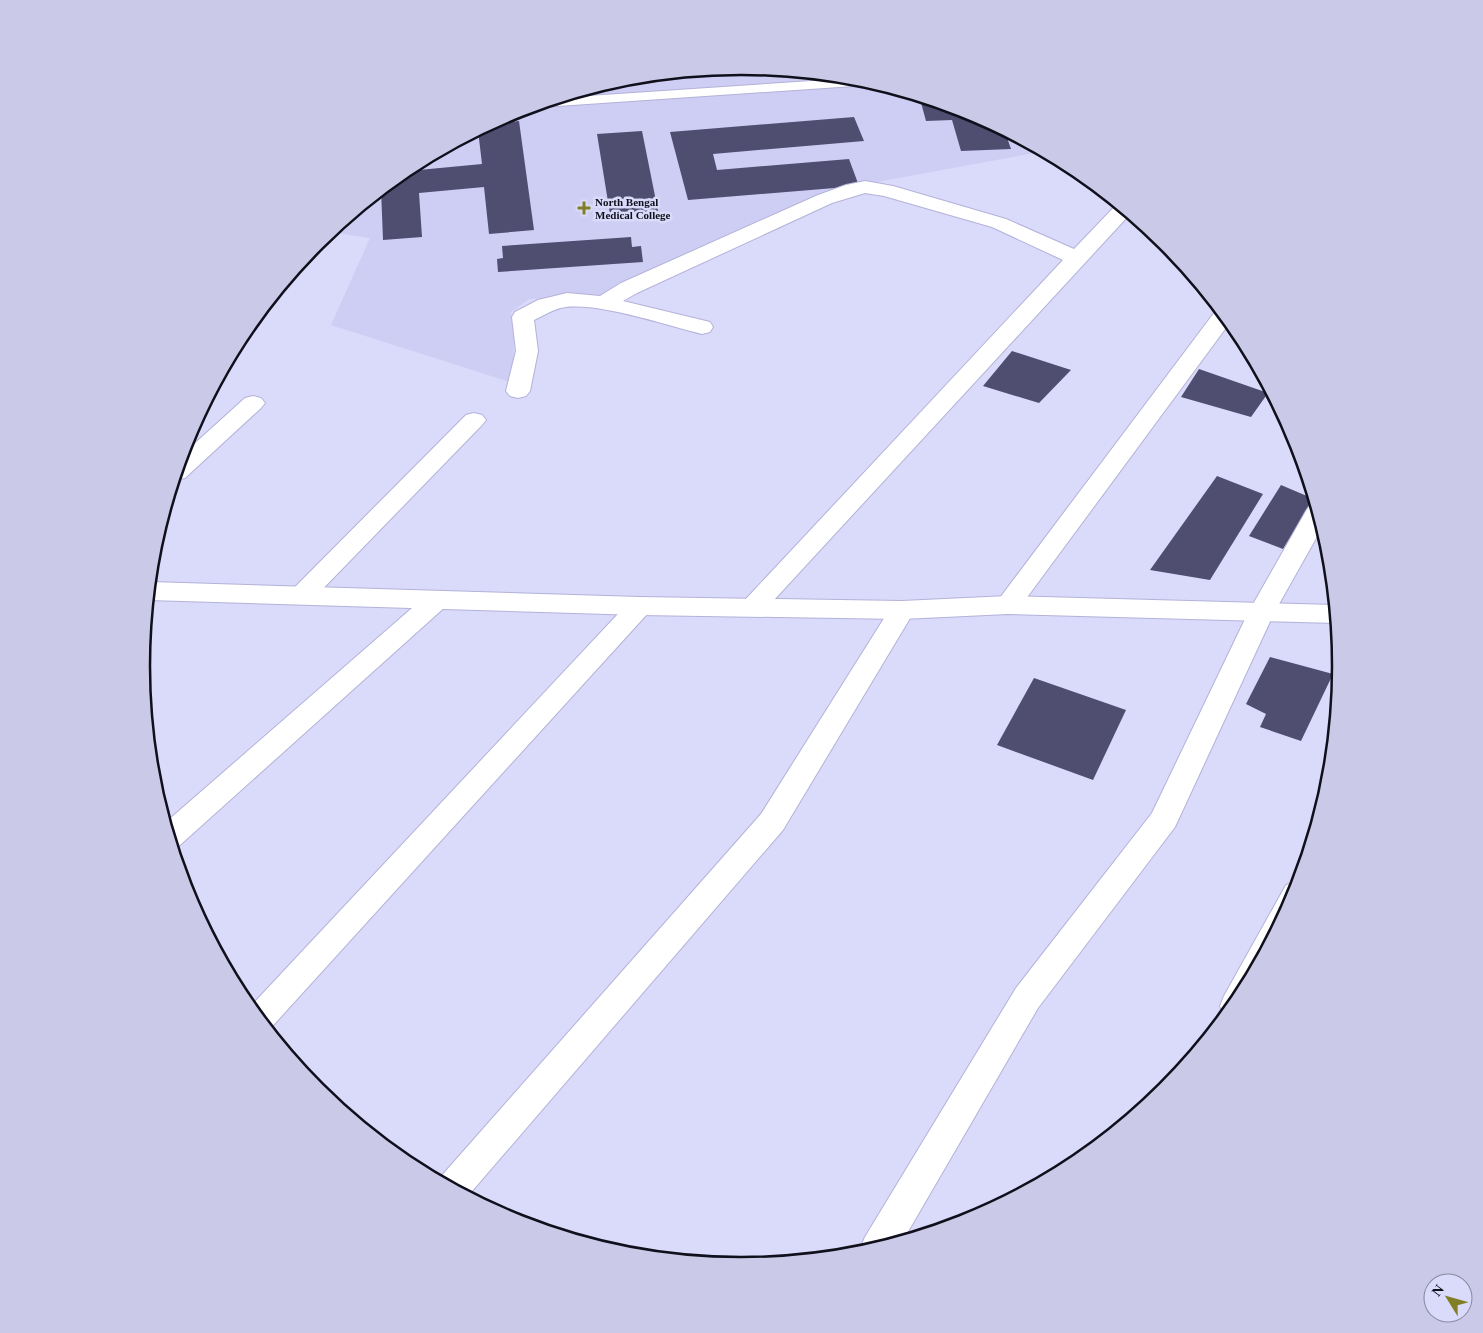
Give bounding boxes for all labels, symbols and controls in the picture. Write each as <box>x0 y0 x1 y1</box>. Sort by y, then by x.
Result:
place label: North Bengal Medical College <box>595 196 671 221</box>
marker: North Bengal Medical College <box>577 201 591 215</box>
north arrow <box>1423 1273 1473 1323</box>
text: N <box>1429 1282 1447 1299</box>

